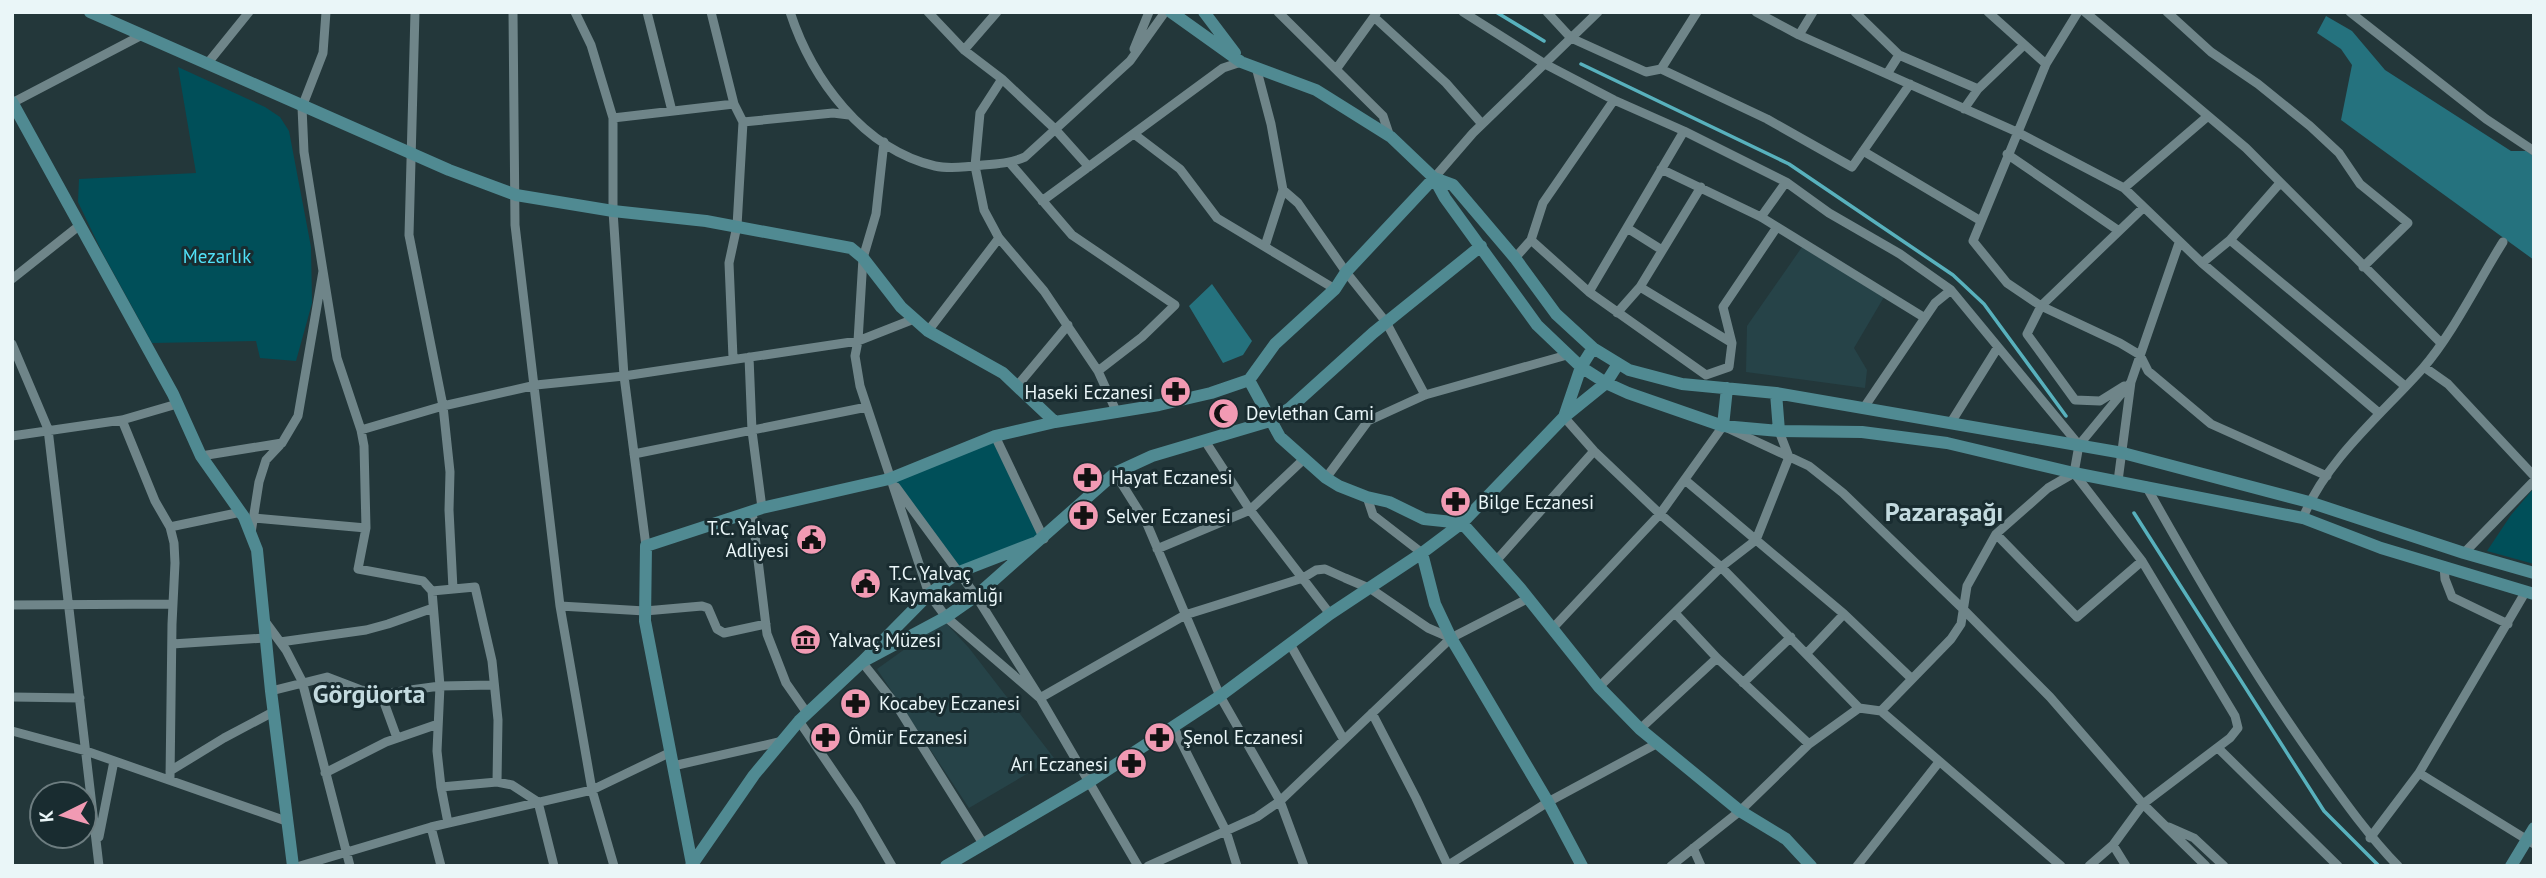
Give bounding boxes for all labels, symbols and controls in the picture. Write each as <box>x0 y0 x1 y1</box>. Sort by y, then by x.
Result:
park label: Mezarlık <box>183 244 251 268</box>
pharmacy icon: Haseki Eczanesi <box>1159 375 1193 409</box>
place label: Haseki Eczanesi <box>1024 380 1153 404</box>
mosque icon: Devlethan Cami <box>1206 396 1240 430</box>
place label: Devlethan Cami <box>1246 401 1374 425</box>
pharmacy icon: Hayat Eczanesi <box>1071 460 1105 494</box>
place label: Hayat Eczanesi <box>1111 465 1233 489</box>
pharmacy icon: Bilge Eczanesi <box>1438 485 1472 519</box>
place label: Bilge Eczanesi <box>1478 490 1594 514</box>
district label: Pazaraşağı <box>1885 495 2003 528</box>
pharmacy icon: Selver Eczanesi <box>1066 499 1100 533</box>
place label: Selver Eczanesi <box>1106 504 1231 528</box>
place label: T.C. Yalvaç Adliyesi <box>707 516 789 562</box>
public building icon: T.C. Yalvaç Adliyesi <box>795 522 829 556</box>
place label: T.C. Yalvaç Kaymakamlığı <box>889 561 1003 607</box>
public building icon: T.C. Yalvaç Kaymakamlığı <box>849 567 883 601</box>
museum icon: Yalvaç Müzesi <box>789 623 823 657</box>
place label: Yalvaç Müzesi <box>829 628 941 652</box>
district label: Görgüorta <box>313 677 425 710</box>
pharmacy icon: Kocabey Eczanesi <box>839 686 873 720</box>
place label: Kocabey Eczanesi <box>879 691 1020 715</box>
pharmacy icon: Ömür Eczanesi <box>808 720 842 754</box>
pharmacy icon: Şenol Eczanesi <box>1143 720 1177 754</box>
place label: Ömür Eczanesi <box>848 725 968 749</box>
place label: Şenol Eczanesi <box>1183 725 1303 749</box>
pharmacy icon: Arı Eczanesi <box>1114 747 1148 781</box>
place label: Arı Eczanesi <box>1011 752 1108 776</box>
north arrow <box>28 780 98 850</box>
text: K <box>34 809 59 823</box>

